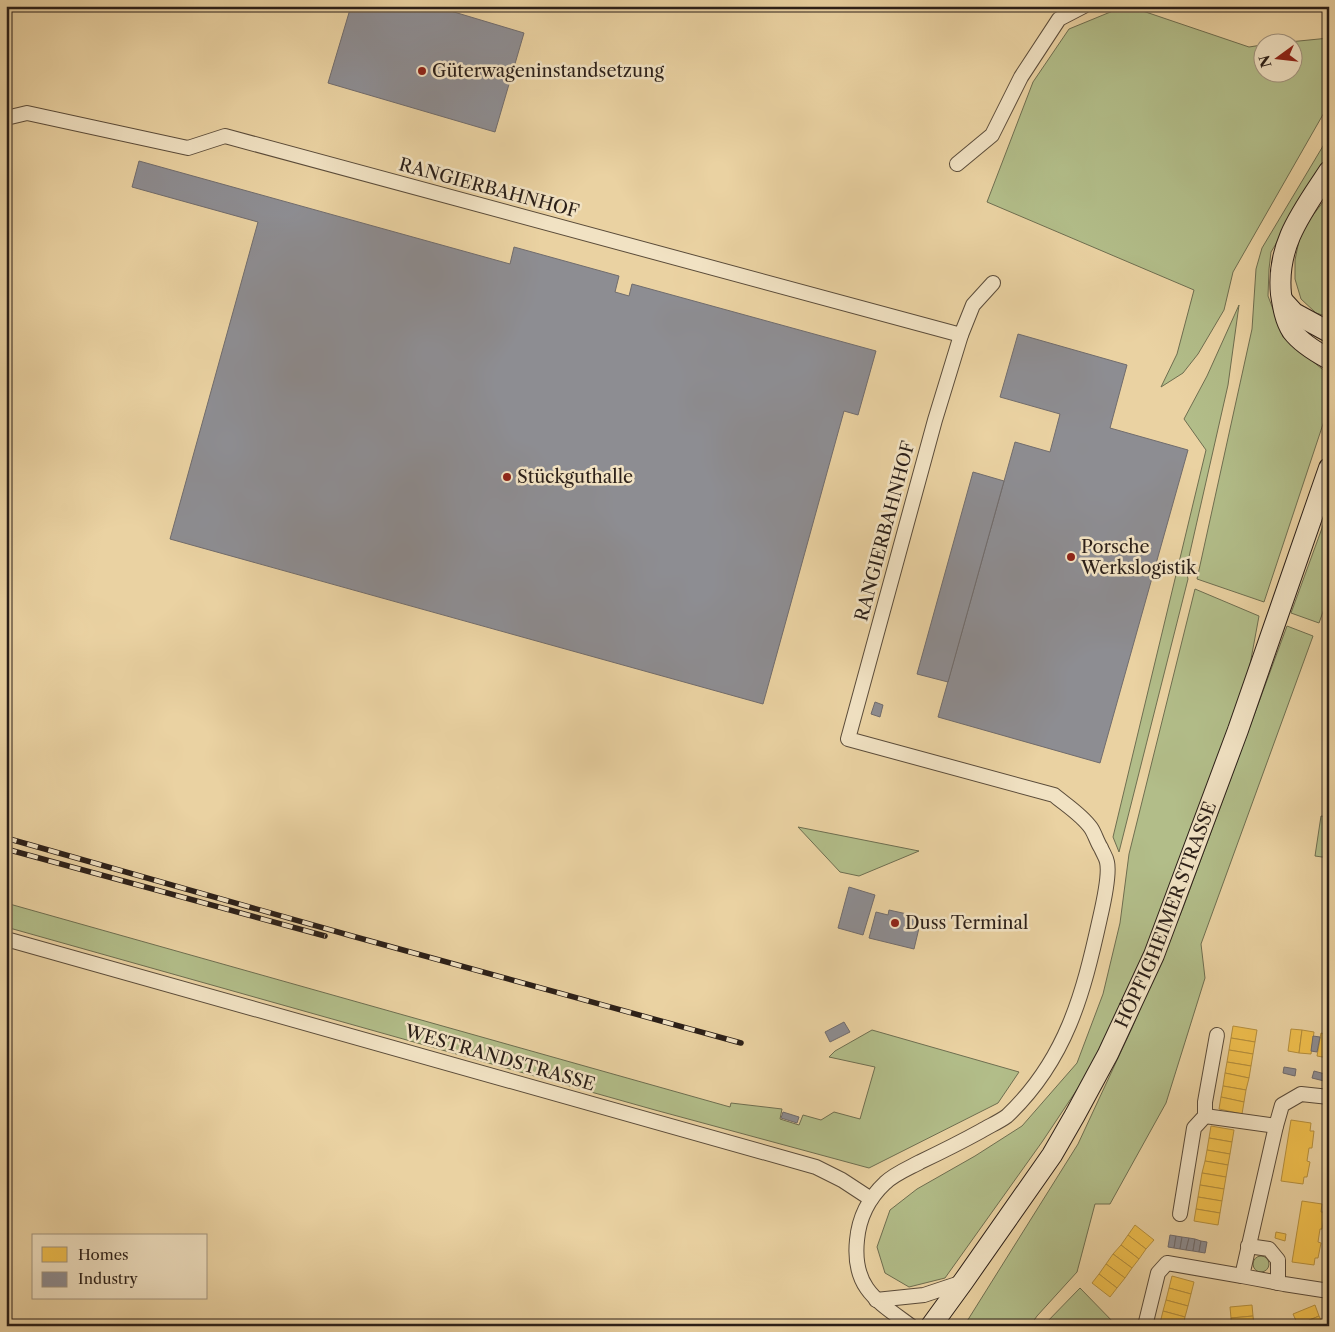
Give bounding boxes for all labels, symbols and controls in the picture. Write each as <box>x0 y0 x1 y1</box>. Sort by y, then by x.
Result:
north arrow <box>1252 32 1302 82</box>
text: N <box>1255 53 1276 70</box>
place label: Güterwageninstandsetzung <box>432 60 664 82</box>
marker: Güterwageninstandsetzung <box>416 65 428 77</box>
street label: RANGIERBAHNHOF <box>397 153 582 223</box>
street label: RANGIERBAHNHOF <box>850 438 920 623</box>
place label: Stückguthalle <box>517 466 633 488</box>
marker: Stückguthalle <box>501 471 513 483</box>
place label: Porsche Werkslogistik <box>1080 536 1198 579</box>
marker: Porsche Werkslogistik <box>1065 551 1077 563</box>
street label: HÖPFIGHEIMER STRASSE <box>1111 799 1221 1031</box>
place label: Duss Terminal <box>905 912 1028 934</box>
marker: Duss Terminal <box>889 917 901 929</box>
street label: WESTRANDSTRASSE <box>401 1020 598 1096</box>
legend <box>32 1234 208 1300</box>
text: Homes <box>78 1245 129 1264</box>
text: Industry <box>78 1269 138 1288</box>

